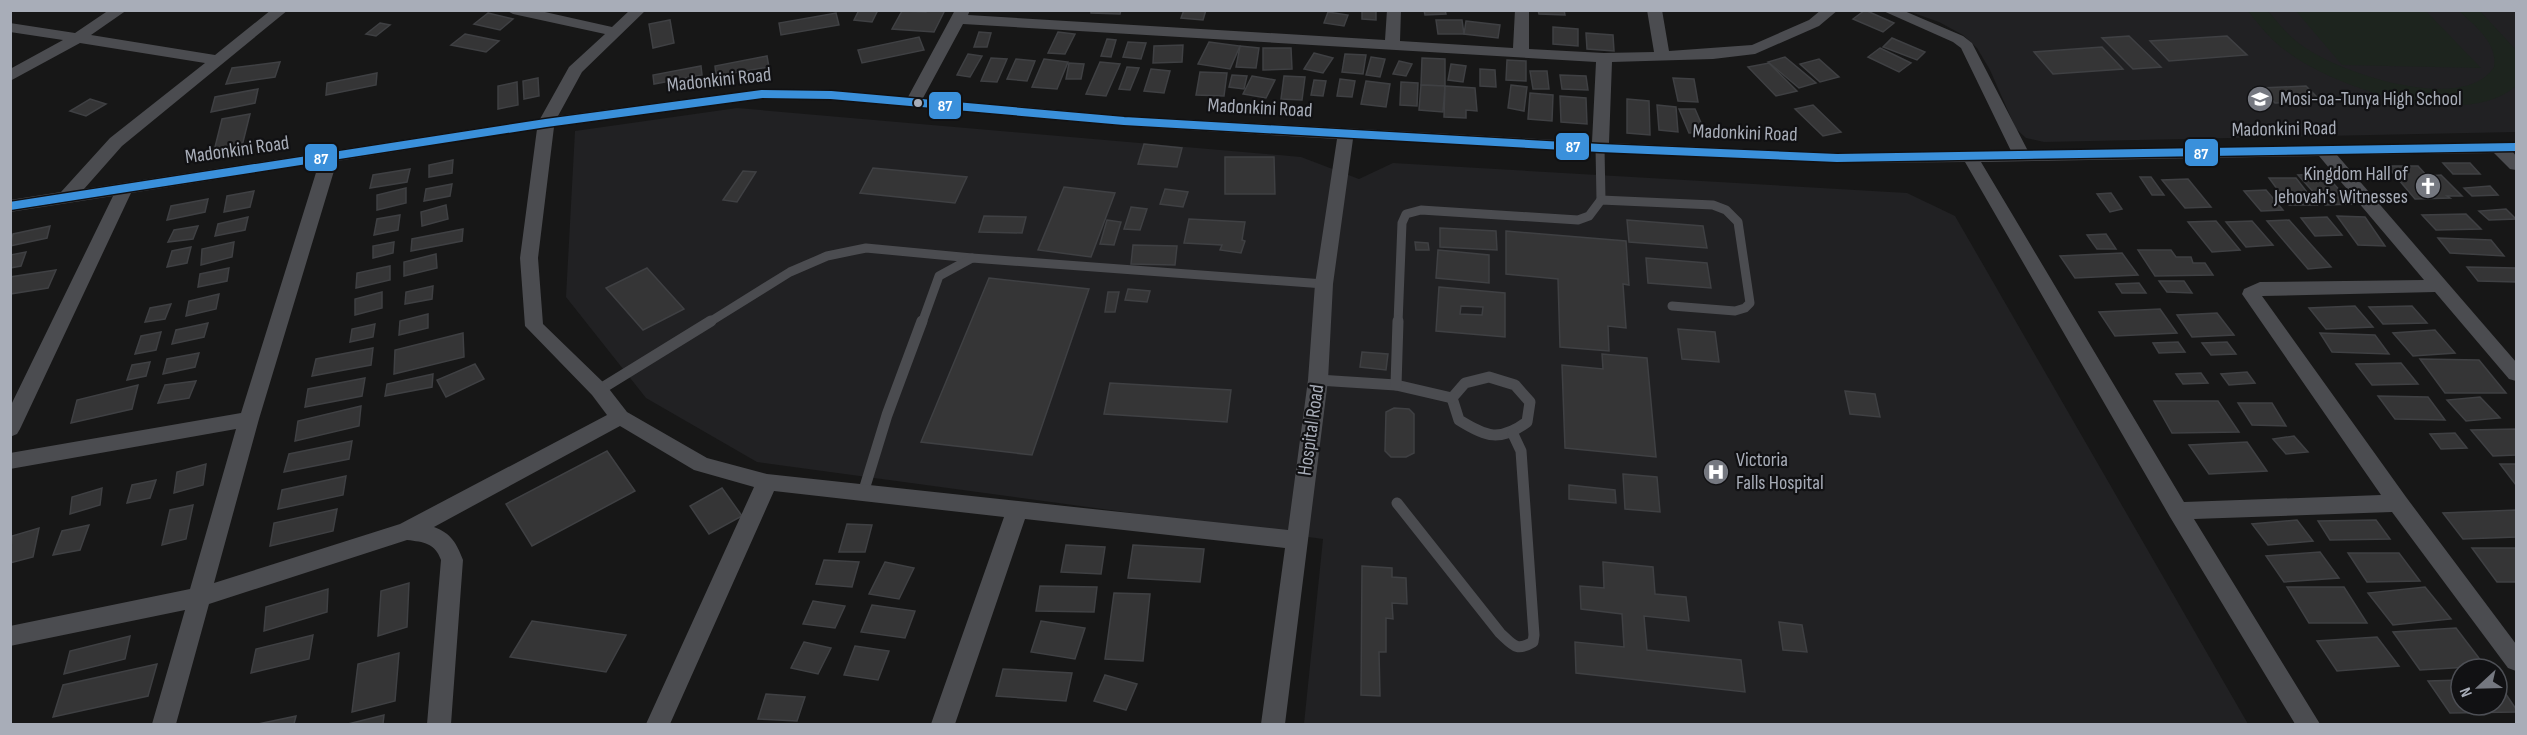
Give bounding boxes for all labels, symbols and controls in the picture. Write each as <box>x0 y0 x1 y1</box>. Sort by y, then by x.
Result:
street label: Madonkini Road <box>666 63 772 97</box>
school or university icon: Mosi-oa-Tunya High School <box>2245 84 2275 114</box>
place label: Mosi-oa-Tunya High School <box>2280 87 2462 111</box>
line badge: 87 <box>928 91 962 120</box>
street label: Madonkini Road <box>1207 93 1313 123</box>
unlabelled marker <box>912 97 924 109</box>
text: 87 <box>938 97 952 116</box>
street label: Madonkini Road <box>2231 116 2337 142</box>
street label: Madonkini Road <box>1692 119 1798 147</box>
street label: Madonkini Road <box>183 131 291 169</box>
line badge: 87 <box>1555 132 1590 161</box>
text: 87 <box>1566 138 1580 157</box>
line badge: 87 <box>2184 138 2219 167</box>
line badge: 87 <box>304 143 338 172</box>
text: 87 <box>2194 145 2208 164</box>
text: 87 <box>314 150 328 169</box>
place label: Kingdom Hall of Jehovah's Witnesses <box>2273 162 2408 209</box>
church icon: Kingdom Hall of Jehovah's Witnesses <box>2413 171 2443 201</box>
street label: Hospital Road <box>1293 383 1329 477</box>
place label: Victoria Falls Hospital <box>1736 448 1824 495</box>
hospital icon: Victoria Falls Hospital <box>1701 457 1731 487</box>
north arrow <box>2449 657 2509 717</box>
text: N <box>2456 685 2477 700</box>

